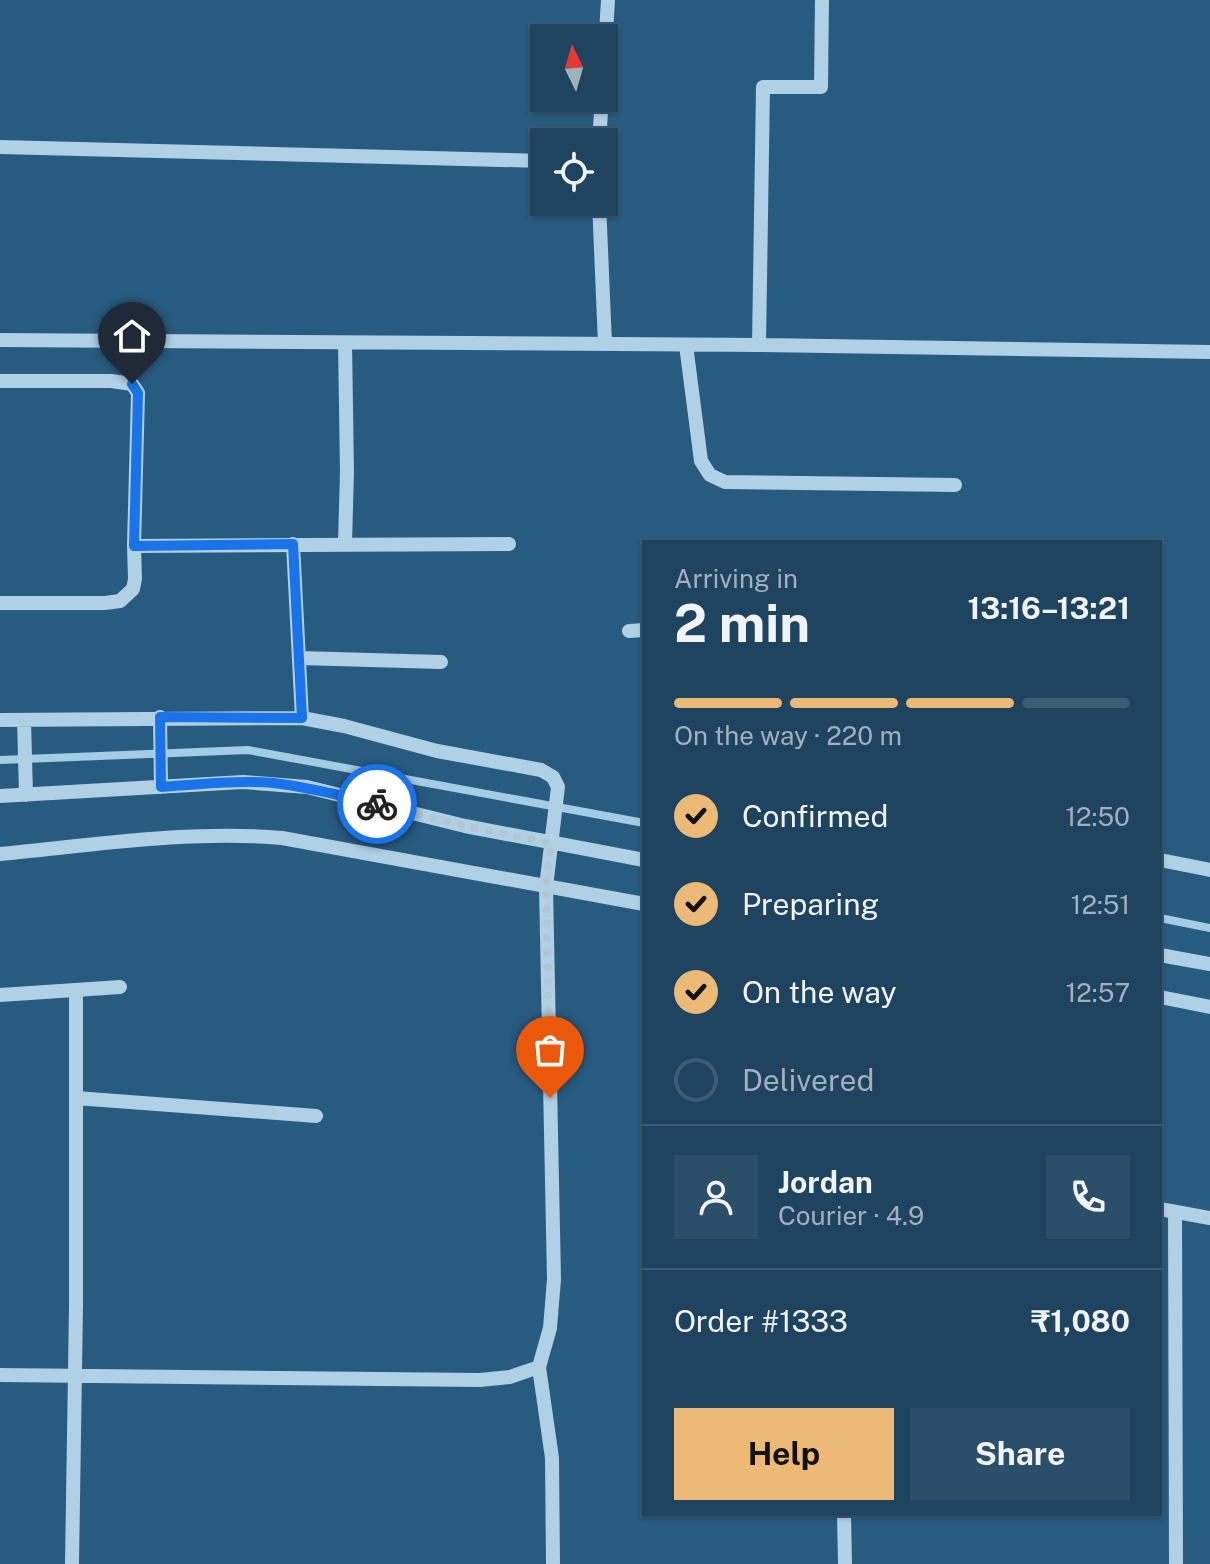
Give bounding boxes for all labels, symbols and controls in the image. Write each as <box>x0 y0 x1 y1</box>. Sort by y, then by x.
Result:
north arrow <box>530 24 618 112</box>
map controls <box>530 24 618 216</box>
button: locate <box>530 128 618 216</box>
pin <box>98 302 166 384</box>
icon: home <box>110 314 154 358</box>
text: Arriving in <box>674 563 798 594</box>
text: 13:16–13:21 <box>967 590 1130 626</box>
text: 2 min <box>674 593 810 654</box>
text: On the way · 220 m <box>674 720 902 751</box>
courier <box>337 764 417 844</box>
icon: bike <box>355 782 399 826</box>
icon: check <box>674 794 718 838</box>
text: Confirmed <box>742 798 888 834</box>
text: 12:50 <box>1065 801 1130 832</box>
icon: check <box>674 882 718 926</box>
text: Preparing <box>742 886 879 922</box>
text: 12:51 <box>1071 889 1130 920</box>
icon: check <box>674 970 718 1014</box>
text: On the way <box>742 974 896 1010</box>
text: 12:57 <box>1066 977 1130 1008</box>
pin <box>516 1016 584 1098</box>
icon: bag <box>528 1028 572 1072</box>
text: Delivered <box>742 1062 874 1098</box>
button: person <box>674 1155 758 1239</box>
button: phone <box>1046 1155 1130 1239</box>
text: Jordan <box>778 1164 873 1200</box>
text: Courier · 4.9 <box>778 1200 924 1231</box>
text: Order #1333 <box>674 1303 848 1339</box>
text: ₹1,080 <box>1031 1303 1130 1339</box>
button: Help <box>674 1408 894 1500</box>
button: Share <box>910 1408 1130 1500</box>

